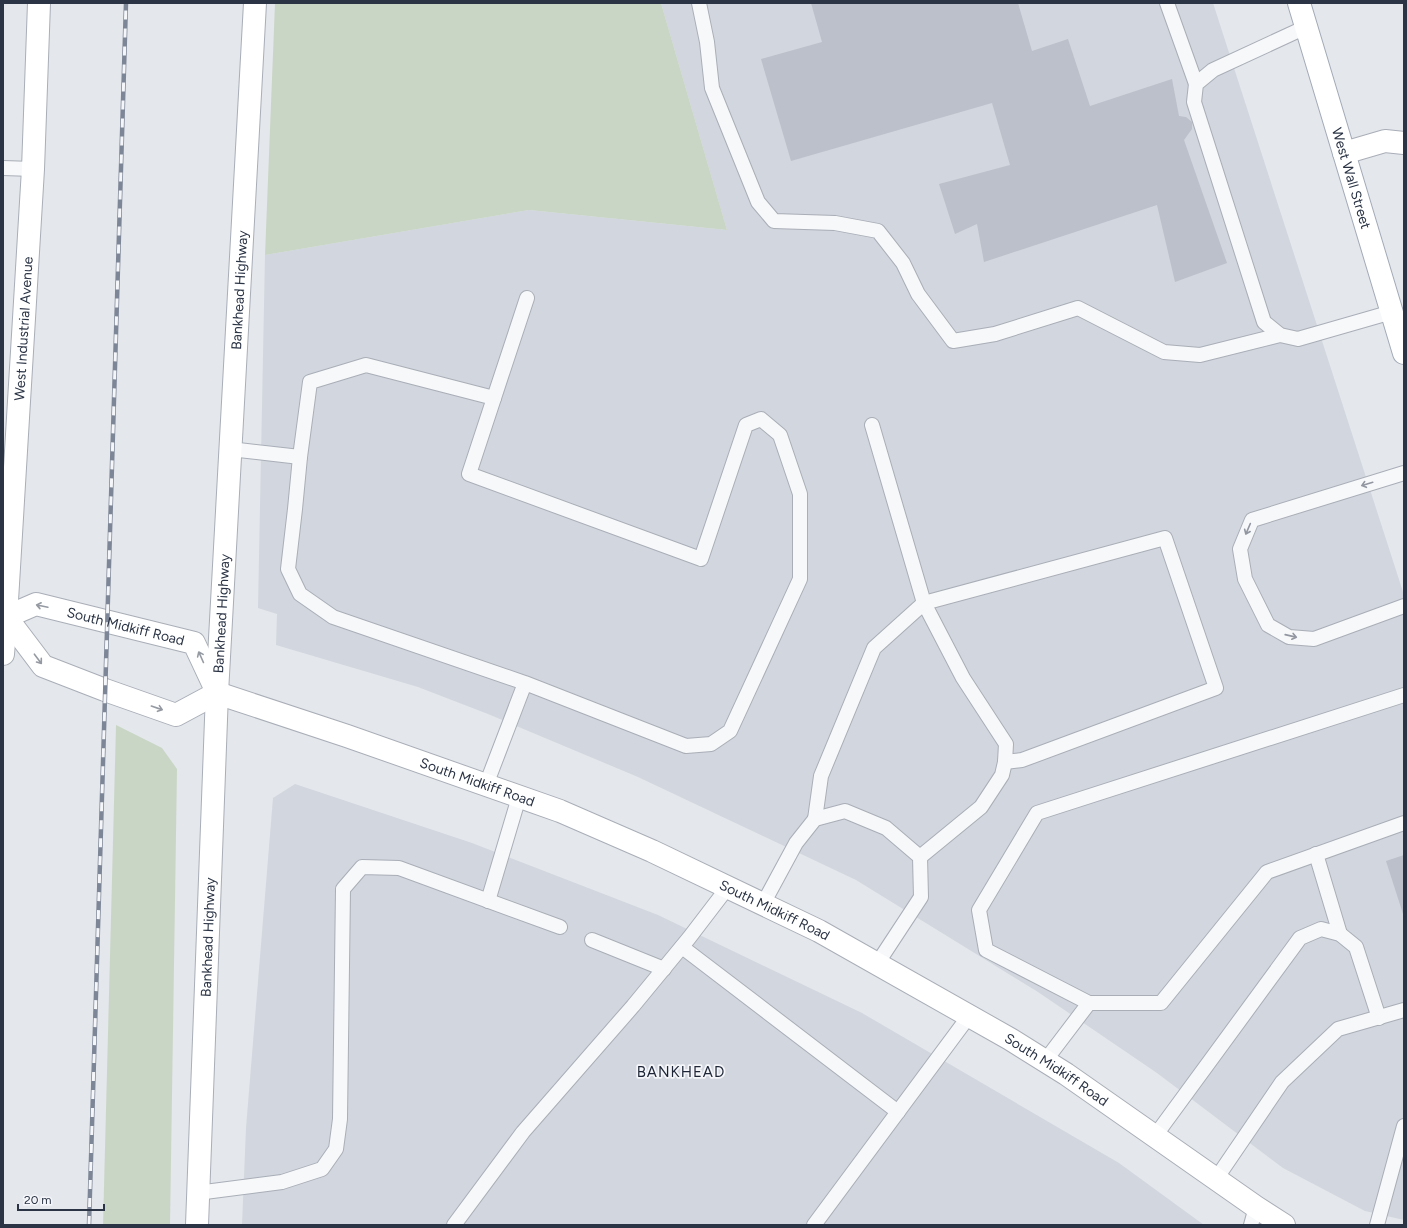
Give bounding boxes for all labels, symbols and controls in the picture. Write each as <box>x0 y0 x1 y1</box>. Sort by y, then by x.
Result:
street label: West Wall Street <box>1328 126 1374 231</box>
street label: Bankhead Highway <box>228 229 252 350</box>
street label: West Industrial Avenue <box>11 256 37 401</box>
one-way arrow <box>1360 481 1373 488</box>
one-way arrow <box>1244 523 1251 535</box>
street label: Bankhead Highway <box>210 553 234 674</box>
one-way arrow <box>36 601 49 609</box>
street label: South Midkiff Road <box>65 604 186 649</box>
one-way arrow <box>1285 633 1298 641</box>
one-way arrow <box>197 652 204 664</box>
one-way arrow <box>34 654 42 665</box>
one-way arrow <box>151 705 164 712</box>
street label: South Midkiff Road <box>418 754 537 810</box>
street label: Bankhead Highway <box>198 877 219 997</box>
street label: South Midkiff Road <box>716 877 833 944</box>
street label: South Midkiff Road <box>1001 1030 1111 1110</box>
district label: BANKHEAD <box>637 1063 725 1081</box>
scale bar <box>18 1186 104 1212</box>
text: 20 m <box>24 1193 52 1207</box>

